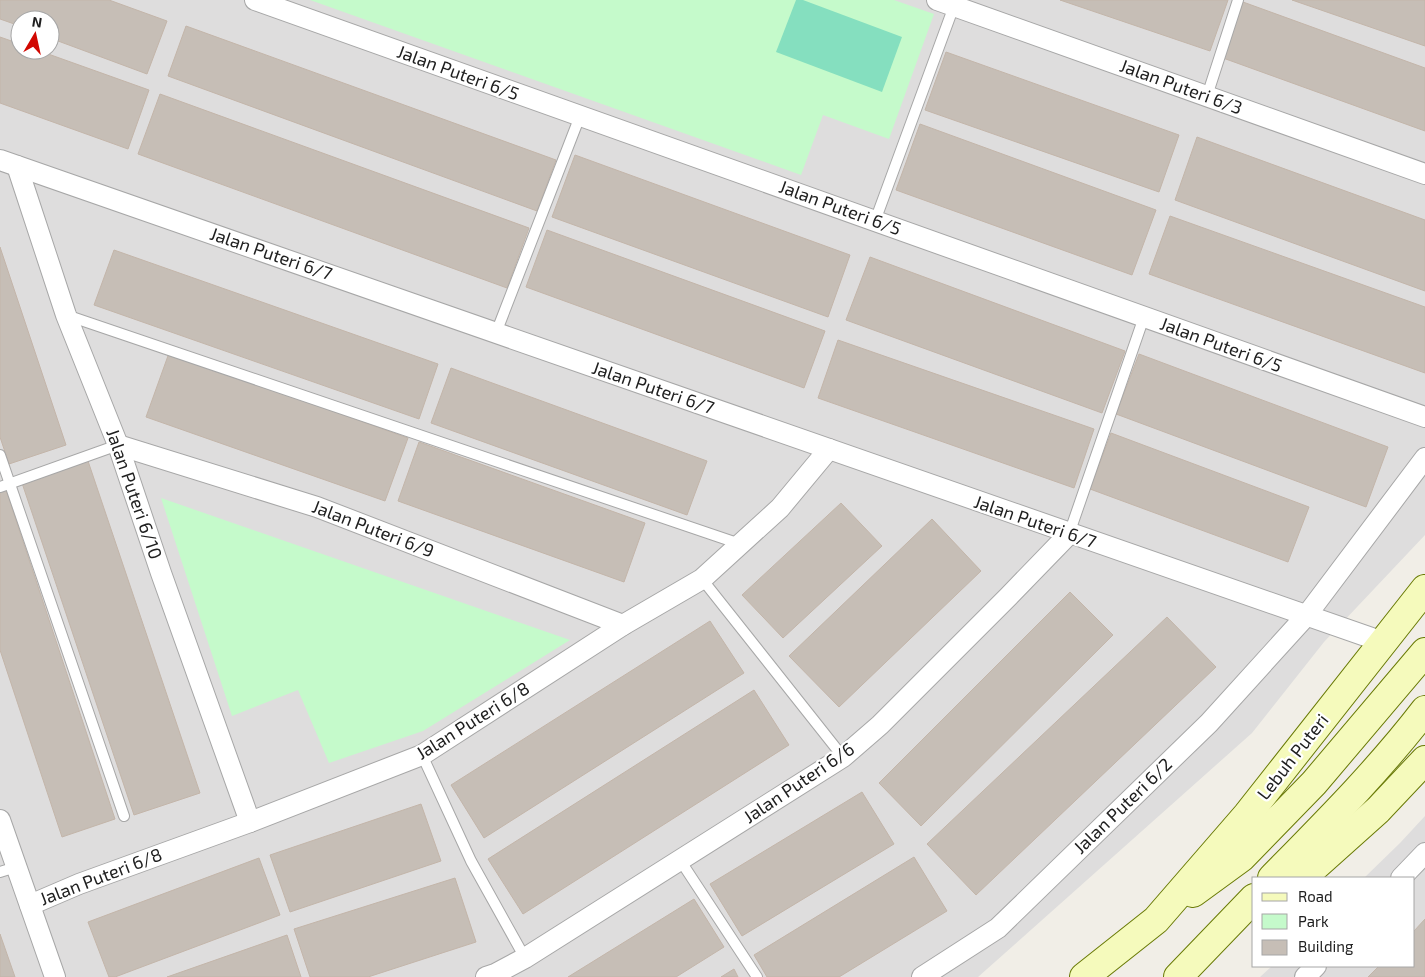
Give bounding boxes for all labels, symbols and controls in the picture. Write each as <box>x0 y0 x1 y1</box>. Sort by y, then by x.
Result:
north arrow <box>10 10 60 60</box>
text: N <box>31 12 43 31</box>
street label: Jalan Puteri 6/5 <box>394 40 522 104</box>
street label: Jalan Puteri 6/3 <box>1117 54 1245 118</box>
street label: Jalan Puteri 6/5 <box>776 175 904 239</box>
street label: Jalan Puteri 6/7 <box>207 222 335 284</box>
street label: Jalan Puteri 6/5 <box>1157 312 1285 376</box>
street label: Jalan Puteri 6/7 <box>589 356 717 418</box>
street label: Jalan Puteri 6/10 <box>102 426 168 562</box>
street label: Jalan Puteri 6/7 <box>971 490 1099 552</box>
street label: Jalan Puteri 6/9 <box>309 495 437 561</box>
street label: Jalan Puteri 6/8 <box>412 677 533 764</box>
street label: Lebuh Puteri <box>1252 709 1333 804</box>
street label: Jalan Puteri 6/6 <box>739 737 858 827</box>
street label: Jalan Puteri 6/2 <box>1068 753 1176 858</box>
street label: Jalan Puteri 6/8 <box>36 843 165 910</box>
legend <box>1252 877 1415 967</box>
text: Road <box>1298 887 1333 905</box>
text: Park <box>1298 912 1329 930</box>
text: Building <box>1298 937 1354 955</box>

